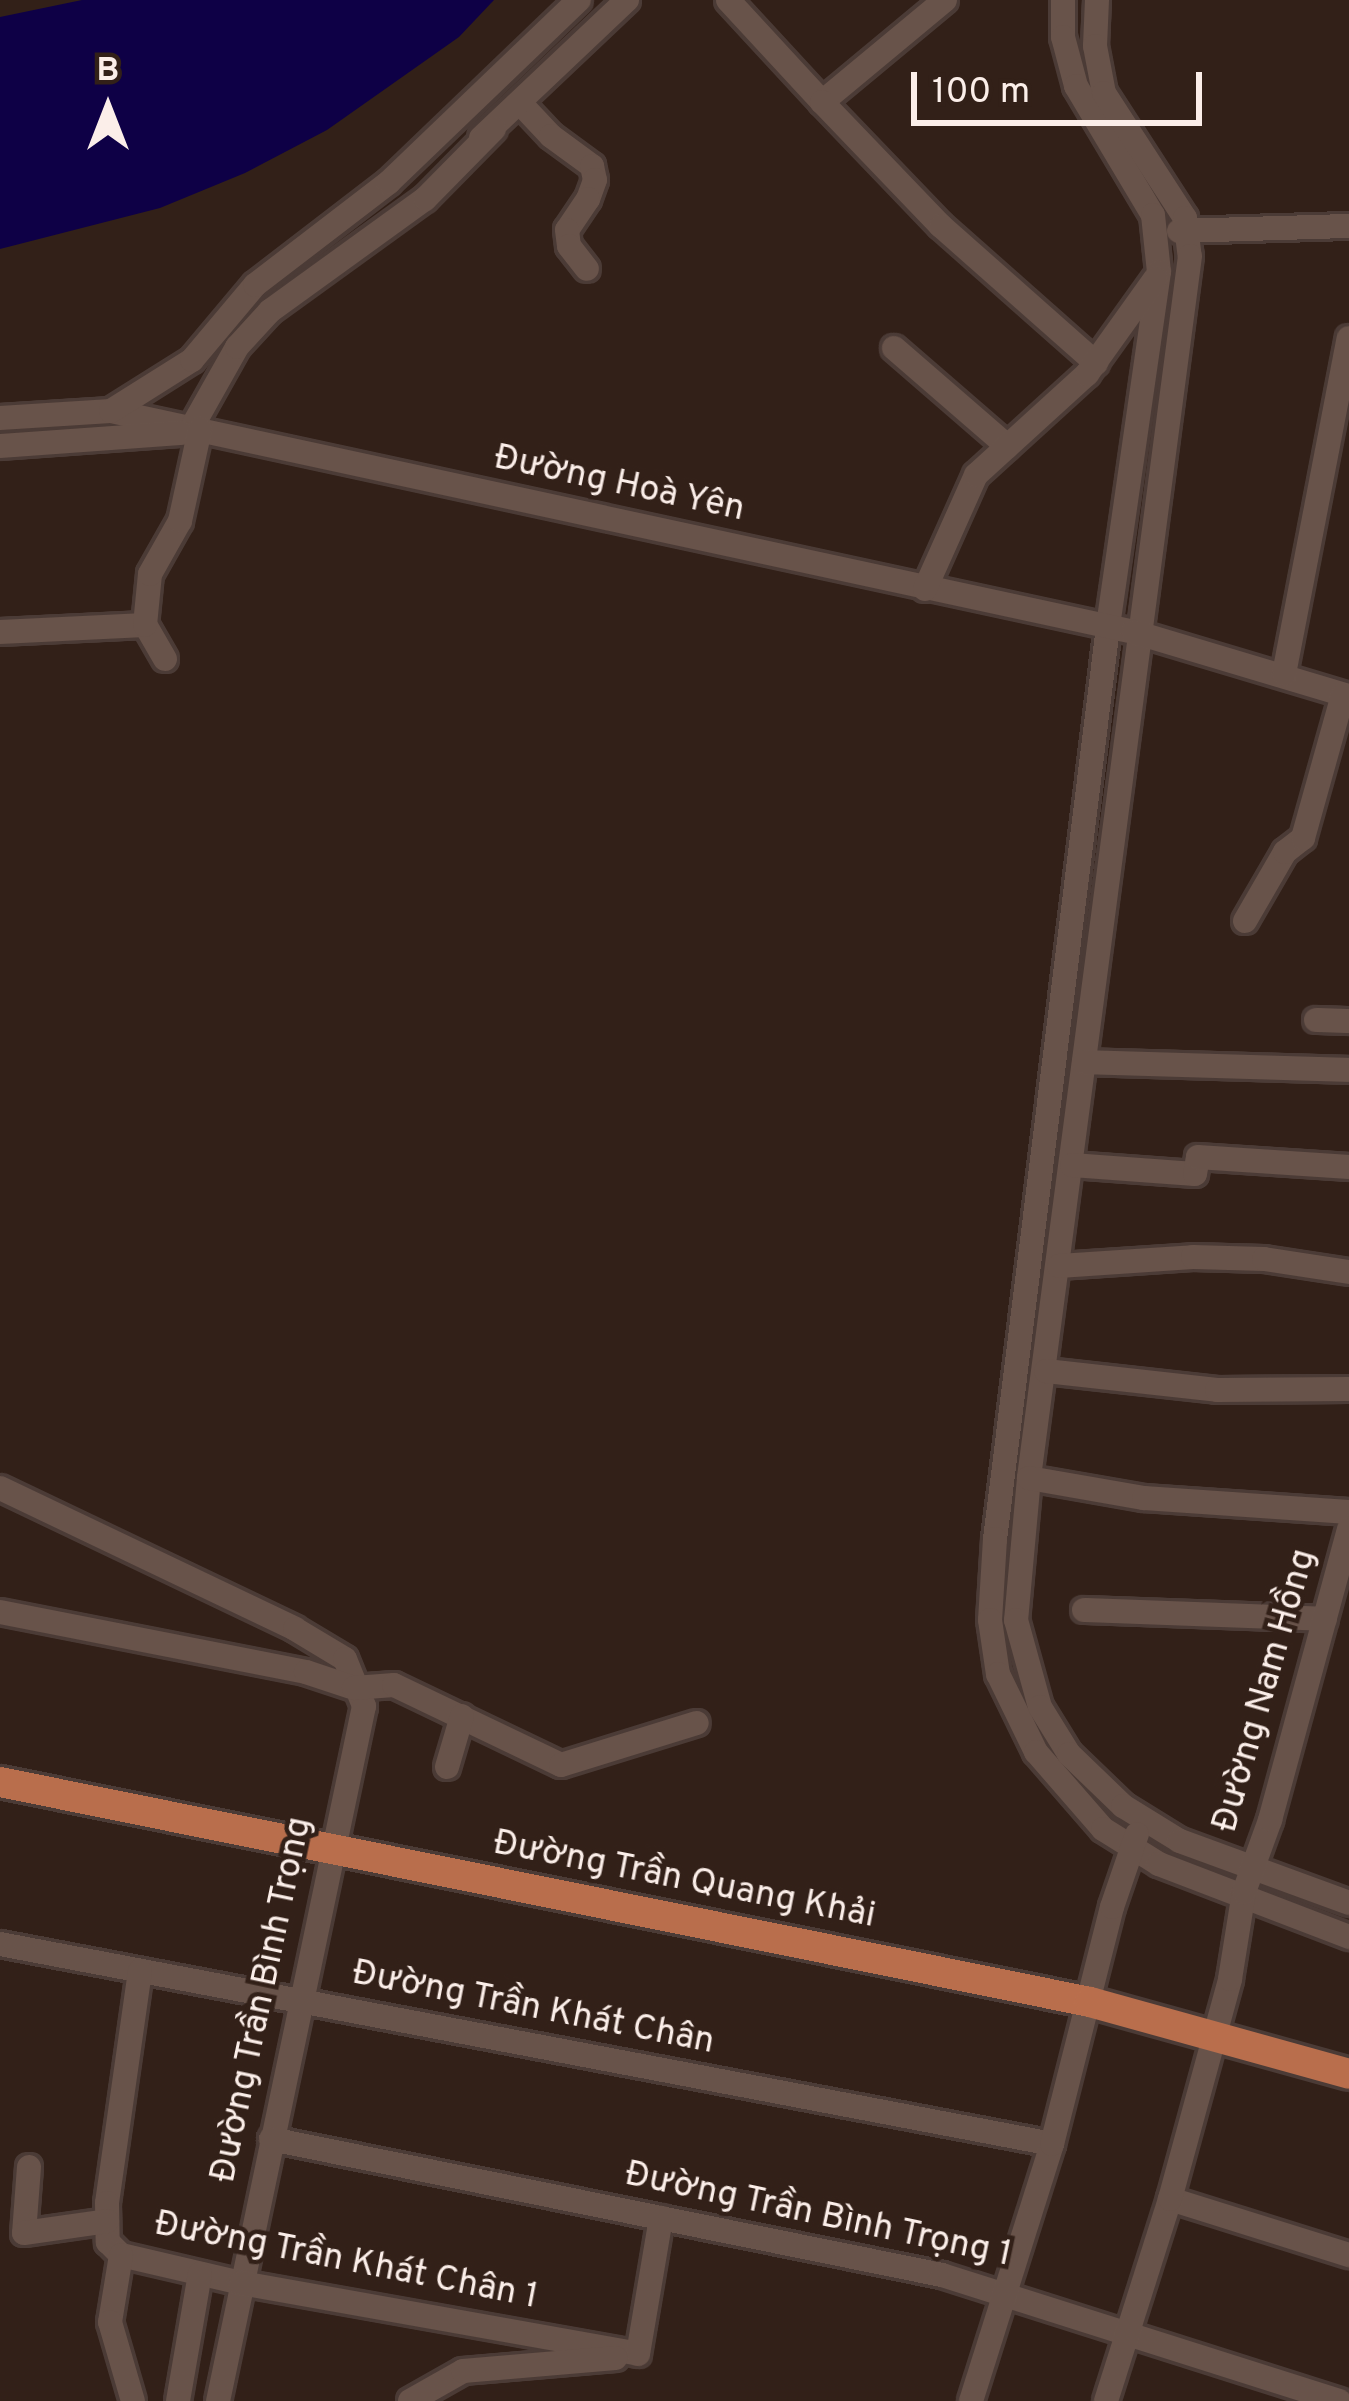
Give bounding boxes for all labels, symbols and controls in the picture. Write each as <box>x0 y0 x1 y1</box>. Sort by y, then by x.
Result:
north arrow <box>48 48 168 168</box>
scale bar <box>917 48 1208 122</box>
text: B <box>97 51 119 93</box>
text: 100 m <box>932 70 1030 116</box>
street label: Đường Hoà Yên <box>489 437 749 533</box>
street label: Đường Nam Hồng <box>1205 1544 1327 1838</box>
street label: Đường Trần Bình Trọng <box>203 1812 323 2188</box>
street label: Đường Trần Quang Khải <box>489 1823 879 1939</box>
street label: Đường Trần Khát Chân <box>347 1953 719 2065</box>
street label: Đường Trần Bình Trọng 1 <box>619 2154 1017 2278</box>
street label: Đường Trần Khát Chân 1 <box>150 2203 542 2321</box>

